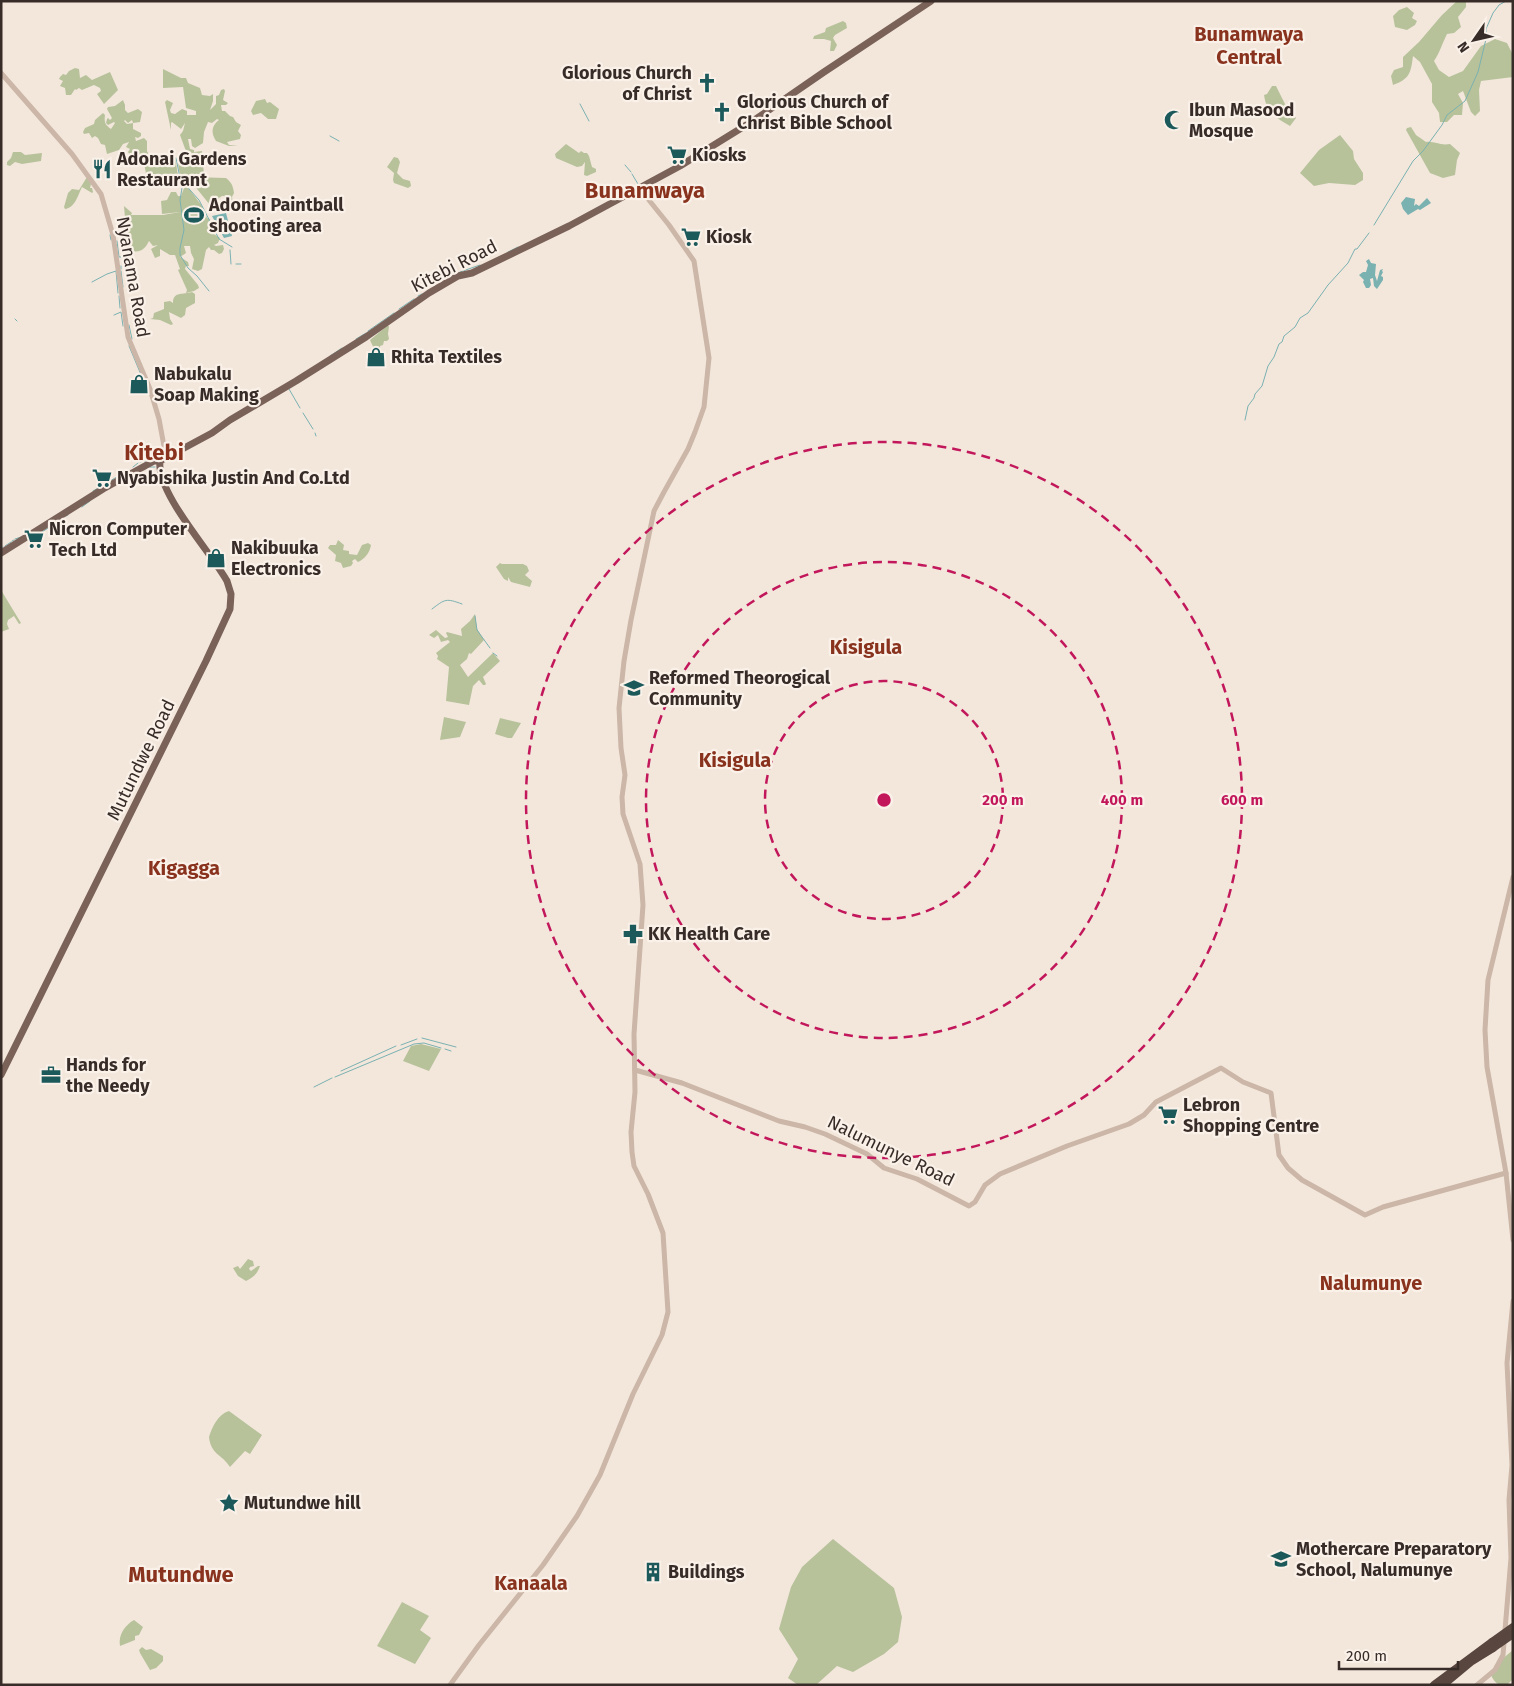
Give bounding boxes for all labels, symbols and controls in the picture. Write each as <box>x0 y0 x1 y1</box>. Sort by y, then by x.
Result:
north arrow <box>1449 15 1499 65</box>
district label: Bunamwaya Central <box>1194 22 1304 69</box>
text: N <box>1454 38 1473 56</box>
place label: Glorious Church of Christ <box>562 62 693 105</box>
church icon: Glorious Church of Christ <box>696 72 718 94</box>
place label: Glorious Church of Christ Bible School <box>737 91 892 134</box>
place label: Ibun Masood Mosque <box>1189 99 1294 142</box>
church icon: Glorious Church of Christ Bible School <box>711 101 733 123</box>
mosque icon: Ibun Masood Mosque <box>1163 109 1185 131</box>
supermarket icon: Kiosks <box>666 144 688 166</box>
place label: Kiosks <box>692 144 747 166</box>
place label: Adonai Gardens Restaurant <box>116 148 247 191</box>
restaurant icon: Adonai Gardens Restaurant <box>91 158 113 180</box>
district label: Bunamwaya <box>585 177 705 204</box>
place label: Adonai Paintball shooting area <box>208 194 344 237</box>
sports icon: Adonai Paintball shooting area <box>183 204 205 226</box>
street label: Nyanama Road <box>112 215 154 339</box>
supermarket icon: Kiosk <box>680 226 702 248</box>
place label: Kiosk <box>706 226 753 248</box>
street label: Kitebi Road <box>407 235 501 297</box>
shop icon: Rhita Textiles <box>365 346 387 368</box>
place label: Rhita Textiles <box>391 346 502 368</box>
place label: Nabukalu Soap Making <box>154 363 259 406</box>
shop icon: Nabukalu Soap Making <box>128 373 150 395</box>
district label: Kitebi <box>124 439 184 466</box>
supermarket icon: Nyabishika Justin And Co.Ltd <box>91 467 113 489</box>
place label: Nyabishika Justin And Co.Ltd <box>117 467 350 489</box>
place label: Nicron Computer Tech Ltd <box>49 518 188 561</box>
supermarket icon: Nicron Computer Tech Ltd <box>23 528 45 550</box>
place label: Nakibuuka Electronics <box>231 537 321 580</box>
shop icon: Nakibuuka Electronics <box>205 547 227 569</box>
district label: Kisigula <box>830 635 902 659</box>
place label: Reformed Theorogical Community <box>649 667 831 710</box>
school or university icon: Reformed Theorogical Community <box>623 677 645 699</box>
street label: Mutundwe Road <box>102 696 180 824</box>
district label: Kisigula <box>699 748 771 772</box>
centre of rings <box>875 791 893 809</box>
text: 200 m <box>982 791 1024 809</box>
text: 400 m <box>1101 791 1143 809</box>
text: 600 m <box>1221 791 1263 809</box>
district label: Kigagga <box>148 856 220 880</box>
pharmacy icon: KK Health Care <box>622 923 644 945</box>
place label: KK Health Care <box>648 923 770 945</box>
place label: Hands for the Needy <box>66 1054 150 1097</box>
office icon: Hands for the Needy <box>40 1064 62 1086</box>
place label: Lebron Shopping Centre <box>1183 1094 1319 1137</box>
supermarket icon: Lebron Shopping Centre <box>1157 1104 1179 1126</box>
street label: Nalumunye Road <box>824 1111 958 1191</box>
district label: Nalumunye <box>1320 1271 1422 1295</box>
place icon: Mutundwe hill <box>218 1492 240 1514</box>
place label: Mutundwe hill <box>244 1492 361 1514</box>
place label: Mothercare Preparatory School, Nalumunye <box>1296 1538 1492 1581</box>
school or university icon: Mothercare Preparatory School, Nalumunye <box>1270 1548 1292 1570</box>
district label: Mutundwe <box>128 1561 234 1588</box>
building icon: Buildings <box>642 1561 664 1583</box>
place label: Buildings <box>668 1561 745 1583</box>
district label: Kanaala <box>494 1571 568 1595</box>
scale bar <box>1339 1638 1458 1670</box>
text: 200 m <box>1346 1647 1387 1665</box>

